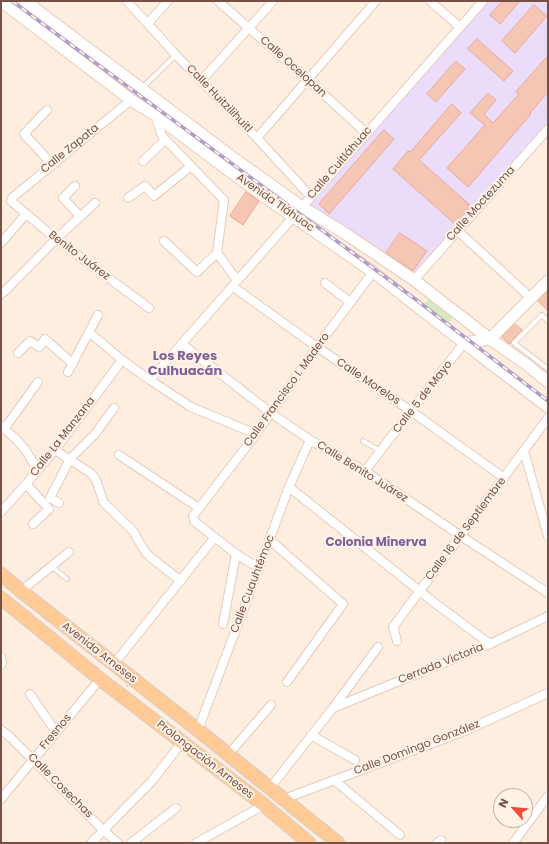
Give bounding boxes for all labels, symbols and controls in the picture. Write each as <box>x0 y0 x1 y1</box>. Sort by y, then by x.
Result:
street label: Calle Ocelopan <box>257 34 329 100</box>
street label: Calle Huitzilihuitl <box>183 62 255 136</box>
street label: Calle Zapata <box>38 122 102 176</box>
street label: Calle Cuitláhuac <box>305 124 375 202</box>
street label: Calle Moctezuma <box>444 164 518 244</box>
street label: Avenida Tláhuac <box>233 171 317 235</box>
street label: Benito Juárez <box>46 229 112 283</box>
street label: Calle Francisco I. Madero <box>241 331 333 449</box>
district label: Los Reyes Culhuacán <box>148 349 222 380</box>
street label: Calle Morelos <box>334 356 402 408</box>
street label: Calle 5 de Mayo <box>391 358 455 436</box>
street label: Calle La Manzana <box>28 395 98 479</box>
street label: Calle Benito Juárez <box>314 439 410 505</box>
street label: Calle 16 de Septiembre <box>423 475 509 583</box>
street label: Calle Cuauhtémoc <box>228 533 278 635</box>
district label: Colonia Minerva <box>325 536 427 550</box>
street label: Avenida Arneses <box>59 620 139 686</box>
street label: Cerrada Victoria <box>396 641 486 687</box>
street label: Fresnos <box>37 712 75 752</box>
street label: Prolongación Arneses <box>154 718 256 802</box>
street label: Calle Domingo González <box>352 718 482 778</box>
street label: Calle Cosechas <box>25 751 95 821</box>
north arrow <box>493 788 533 828</box>
text: N <box>494 796 512 810</box>

